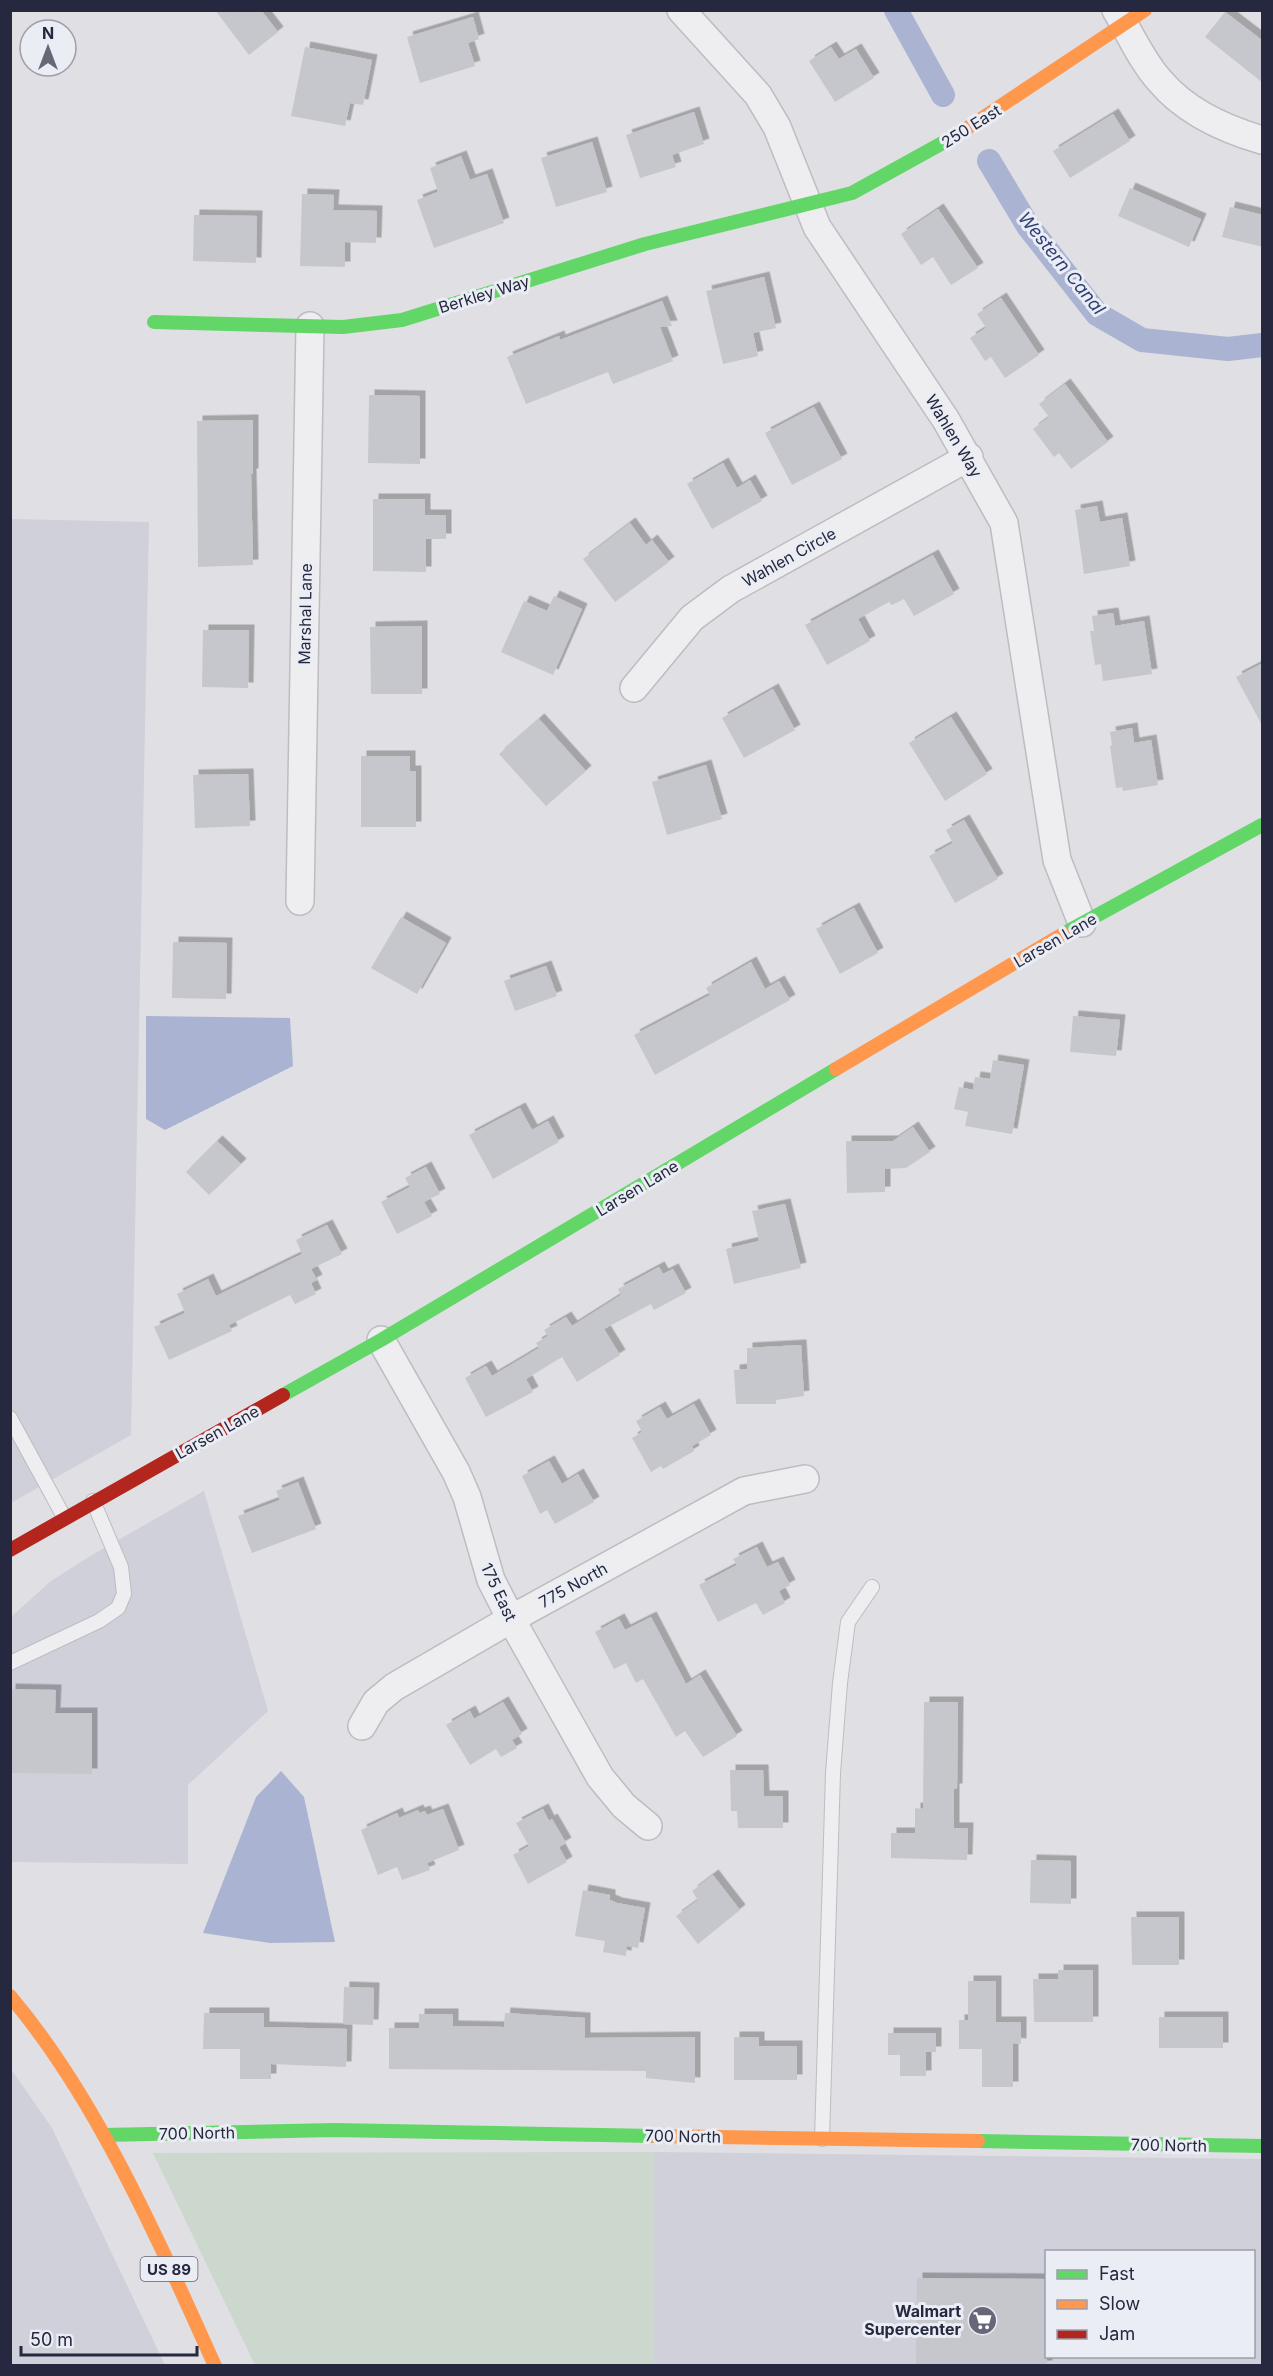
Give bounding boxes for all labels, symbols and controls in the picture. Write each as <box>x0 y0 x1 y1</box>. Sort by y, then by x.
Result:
north arrow <box>18 18 78 78</box>
text: N <box>42 23 54 43</box>
street label: 250 East <box>938 100 1004 152</box>
water label: Western Canal <box>1014 208 1110 319</box>
street label: Berkley Way <box>436 271 532 317</box>
street label: Wahlen Way <box>921 391 987 481</box>
street label: Wahlen Circle <box>739 523 839 591</box>
street label: Marshal Lane <box>294 563 316 665</box>
street label: Larsen Lane <box>1010 908 1100 972</box>
street label: Larsen Lane <box>592 1156 682 1220</box>
street label: Larsen Lane <box>172 1401 262 1463</box>
street label: 775 North <box>535 1558 611 1612</box>
street label: 175 East <box>477 1560 521 1624</box>
street label: 700 North <box>159 2122 235 2144</box>
street label: 700 North <box>645 2125 721 2147</box>
street label: 700 North <box>1131 2134 1207 2156</box>
legend <box>1045 2250 1255 2358</box>
road number: US 89 <box>140 2257 198 2281</box>
text: Fast <box>1099 2263 1135 2284</box>
text: Slow <box>1099 2293 1140 2314</box>
place label: Walmart Supercenter <box>864 2301 961 2339</box>
supermarket icon: Walmart Supercenter <box>966 2304 998 2336</box>
scale bar <box>21 2319 196 2357</box>
text: Jam <box>1099 2323 1135 2344</box>
text: 50 m <box>30 2329 73 2350</box>

